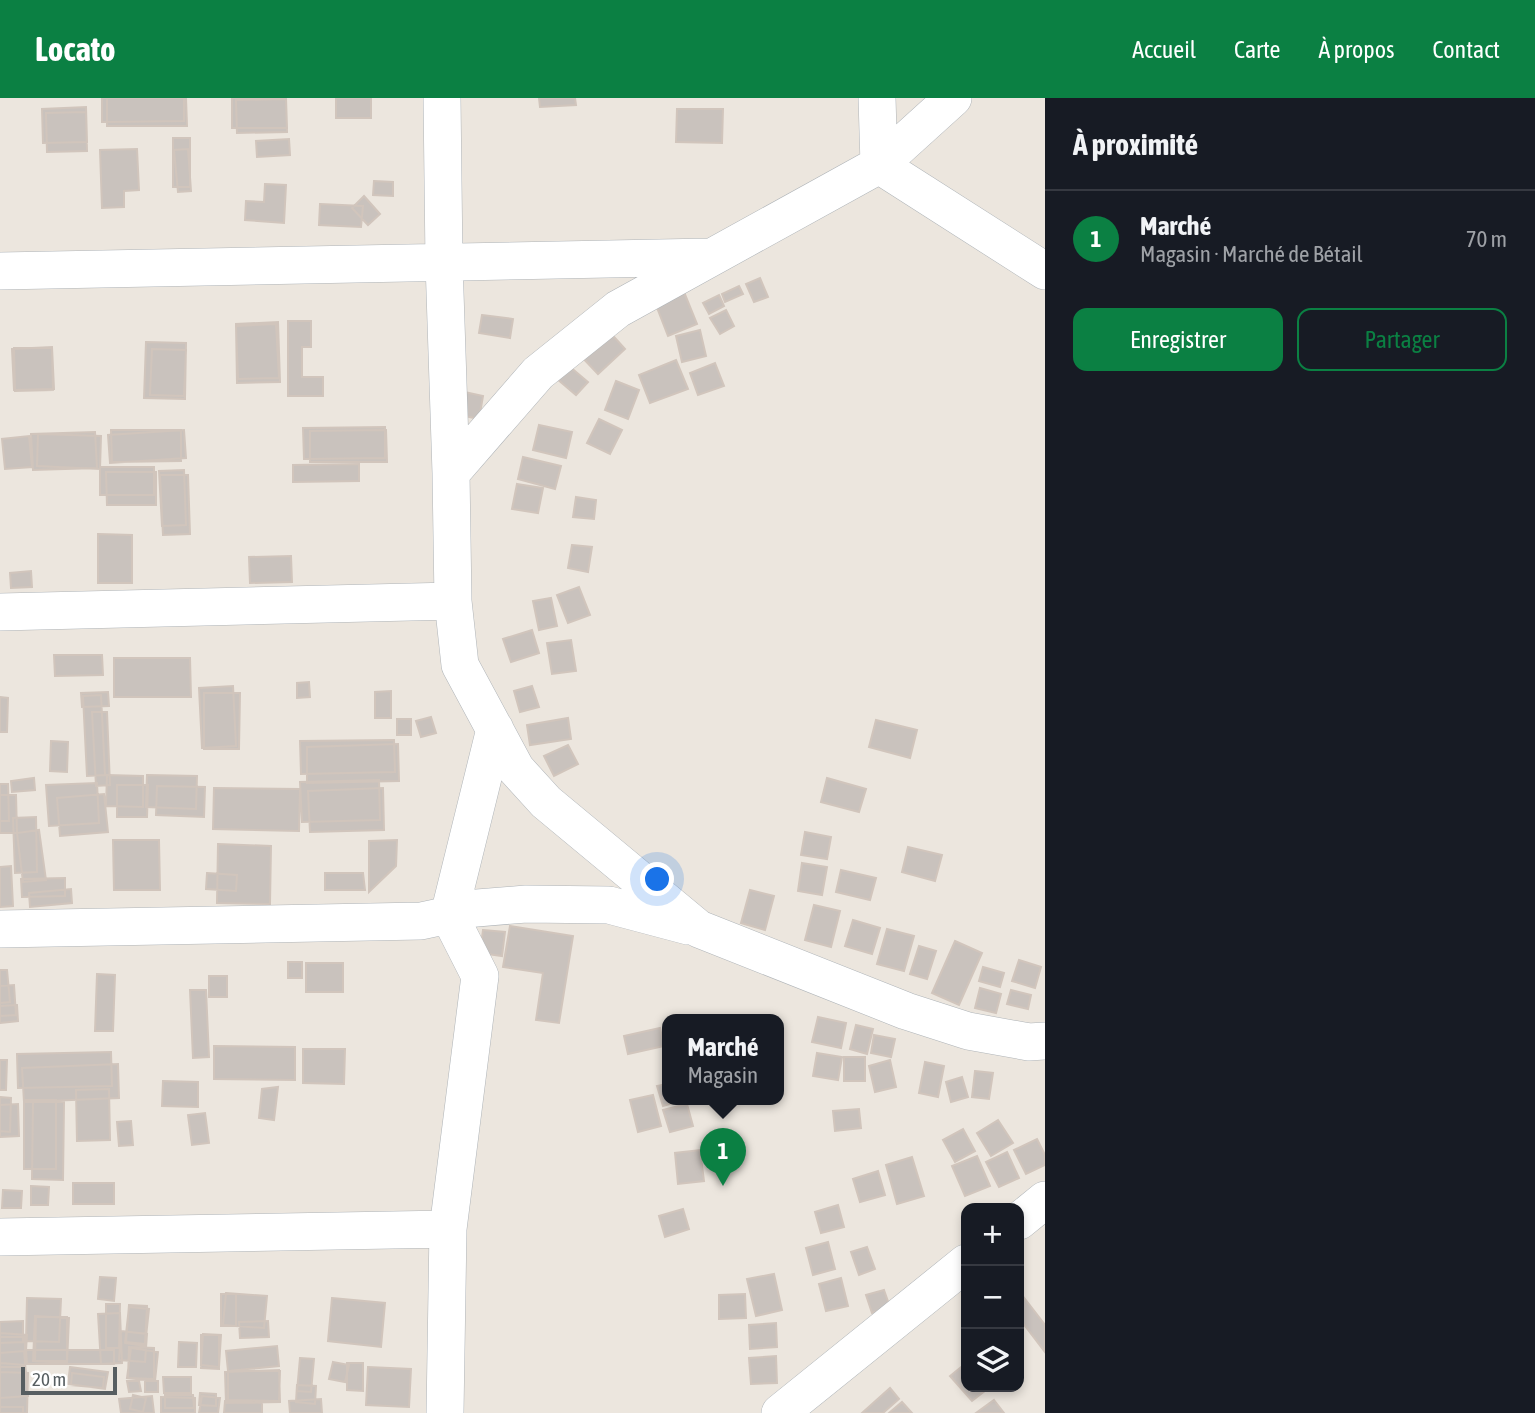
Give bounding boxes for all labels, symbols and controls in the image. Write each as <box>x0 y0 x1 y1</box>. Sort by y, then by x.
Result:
text: Locato <box>35 30 116 68</box>
text: Accueil <box>1132 36 1196 63</box>
text: Carte <box>1234 36 1280 63</box>
text: À propos <box>1318 36 1394 63</box>
text: Contact <box>1432 36 1500 63</box>
text: À proximité <box>1073 127 1198 161</box>
text: Marché <box>1140 211 1211 241</box>
text: 1 <box>1091 226 1101 252</box>
text: 70 m <box>1466 226 1507 252</box>
text: Magasin · Marché de Bétail <box>1140 241 1363 267</box>
button: Enregistrer <box>1073 308 1283 371</box>
button: Partager <box>1297 308 1507 371</box>
your location <box>640 862 674 896</box>
popup <box>662 1014 784 1105</box>
text: Marché <box>687 1032 759 1062</box>
text: Magasin <box>687 1062 758 1088</box>
pin: 1 <box>700 1128 746 1186</box>
map controls <box>961 1203 1024 1392</box>
button: + <box>961 1203 1024 1266</box>
button: − <box>961 1266 1024 1329</box>
button: layers <box>961 1329 1024 1392</box>
scale bar <box>21 1364 117 1396</box>
text: 20 m <box>32 1368 66 1390</box>

